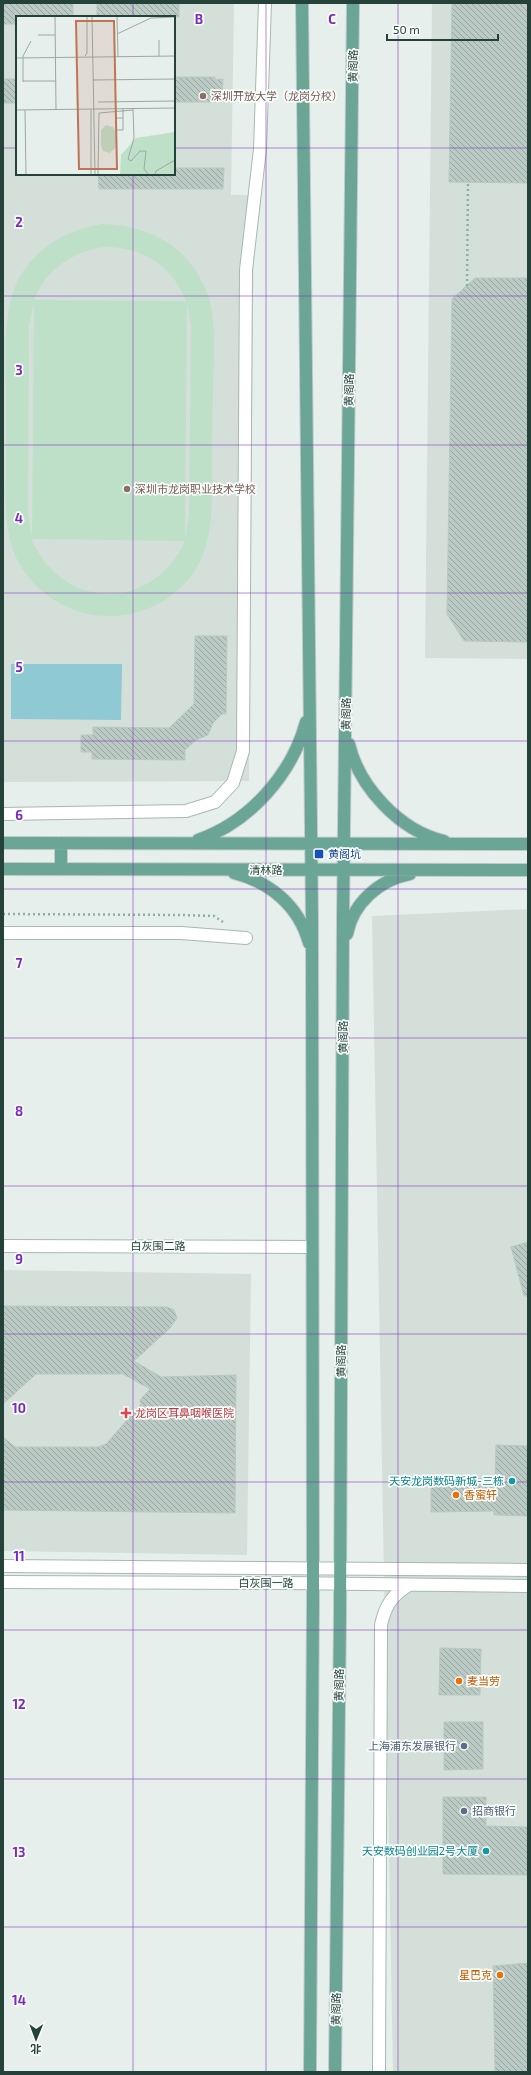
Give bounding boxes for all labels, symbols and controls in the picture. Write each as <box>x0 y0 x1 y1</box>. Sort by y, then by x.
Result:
text: B <box>195 11 203 27</box>
text: C <box>328 11 336 27</box>
inset map <box>16 16 175 175</box>
scale bar <box>387 16 498 42</box>
text: 50 m <box>393 22 420 36</box>
street label: 黄阁路 <box>346 49 359 83</box>
place label: 深圳开放大学（龙岗分校） <box>211 89 343 102</box>
marker: 深圳开放大学（龙岗分校） <box>198 91 208 101</box>
text: 2 <box>15 214 23 230</box>
text: 3 <box>15 362 23 378</box>
street label: 黄阁路 <box>342 373 355 407</box>
place label: 深圳市龙岗职业技术学校 <box>135 482 256 495</box>
marker: 深圳市龙岗职业技术学校 <box>122 484 132 494</box>
text: 4 <box>15 510 23 526</box>
text: 5 <box>15 659 23 675</box>
street label: 黄阁路 <box>339 697 352 731</box>
text: 6 <box>15 807 23 823</box>
place label: 黄阁坑 <box>328 847 361 860</box>
marker: 黄阁坑 <box>313 848 325 860</box>
street label: 清林路 <box>250 863 283 876</box>
text: 7 <box>16 955 23 971</box>
street label: 黄阁路 <box>336 1021 349 1054</box>
text: 8 <box>15 1103 23 1119</box>
street label: 白灰围二路 <box>131 1239 186 1252</box>
text: 9 <box>15 1251 23 1267</box>
street label: 黄阁路 <box>334 1345 347 1378</box>
text: 10 <box>12 1400 26 1416</box>
place label: 龙岗区耳鼻咽喉医院 <box>135 1406 234 1419</box>
marker: 龙岗区耳鼻咽喉医院 <box>120 1407 132 1419</box>
place label: 天安龙岗数码新城-三栋 <box>389 1474 504 1487</box>
marker: 天安龙岗数码新城-三栋 <box>507 1476 517 1486</box>
place label: 香蜜轩 <box>464 1488 497 1501</box>
marker: 香蜜轩 <box>451 1490 461 1500</box>
text: 11 <box>13 1548 25 1564</box>
street label: 白灰围一路 <box>239 1576 294 1589</box>
street label: 黄阁路 <box>332 1668 345 1702</box>
place label: 麦当劳 <box>467 1674 500 1687</box>
marker: 麦当劳 <box>454 1676 464 1686</box>
text: 12 <box>12 1696 26 1712</box>
place label: 上海浦东发展银行 <box>368 1739 456 1752</box>
marker: 上海浦东发展银行 <box>459 1741 469 1751</box>
place label: 招商银行 <box>472 1804 516 1817</box>
marker: 招商银行 <box>459 1806 469 1816</box>
text: 13 <box>13 1844 26 1860</box>
place label: 天安数码创业园2号大厦 <box>362 1844 478 1857</box>
marker: 天安数码创业园2号大厦 <box>481 1846 491 1856</box>
place label: 星巴克 <box>459 1968 492 1981</box>
marker: 星巴克 <box>495 1970 505 1980</box>
text: 14 <box>12 1992 26 2008</box>
street label: 黄阁路 <box>329 1992 342 2026</box>
north arrow <box>16 2019 56 2059</box>
text: 北 <box>30 2043 41 2056</box>

